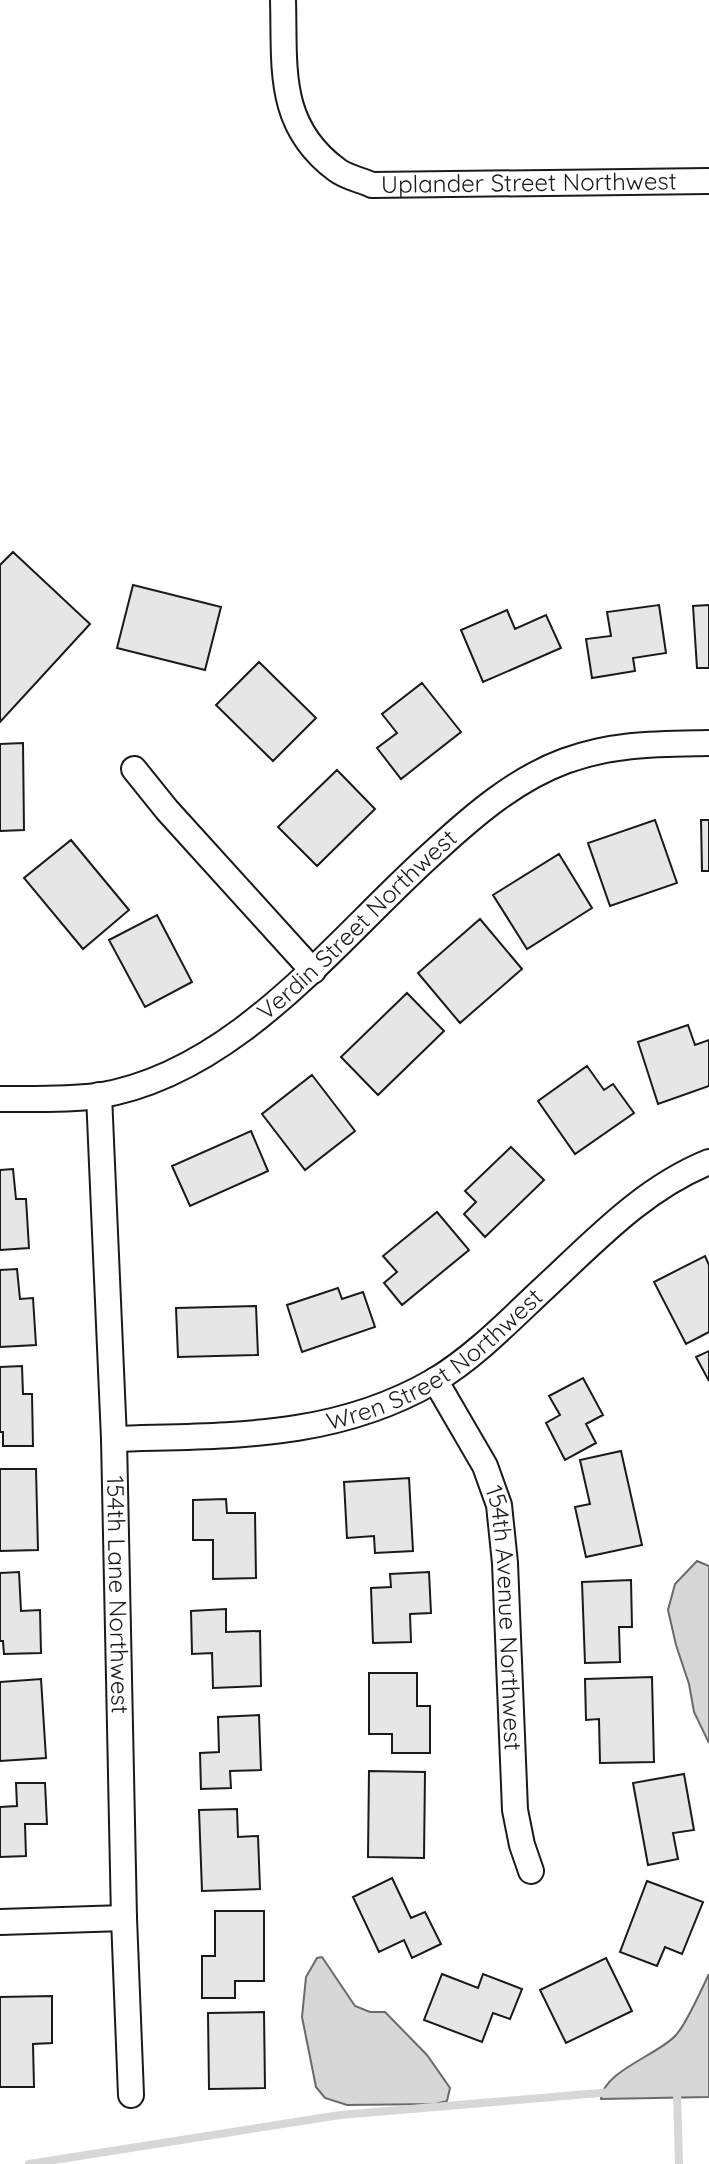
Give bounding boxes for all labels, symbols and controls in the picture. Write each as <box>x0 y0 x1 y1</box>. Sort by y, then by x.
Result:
street label: Uplander Street Northwest <box>381 165 677 199</box>
street label: Verdin Street Northwest <box>251 823 462 1026</box>
street label: Wren Street Northwest <box>323 1281 548 1436</box>
street label: 154th Lane Northwest <box>101 1475 136 1714</box>
street label: 154th Avenue Northwest <box>479 1481 529 1751</box>

